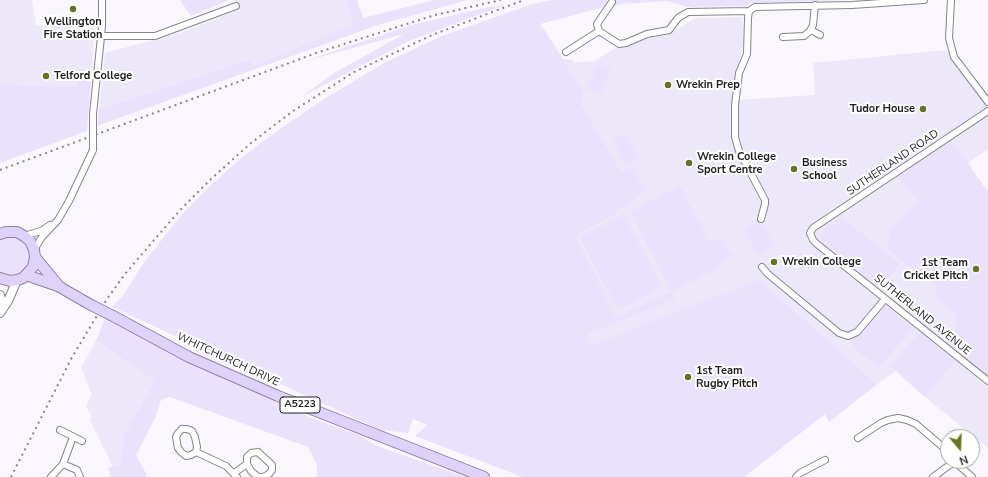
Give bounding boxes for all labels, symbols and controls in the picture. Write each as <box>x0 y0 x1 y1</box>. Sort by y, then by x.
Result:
marker: Wellington Fire Station <box>68 4 78 14</box>
place label: Wellington Fire Station <box>43 15 103 41</box>
place label: Telford College <box>54 69 132 83</box>
marker: Telford College <box>41 71 51 81</box>
place label: Wrekin Prep <box>676 78 740 92</box>
marker: Wrekin Prep <box>663 80 673 90</box>
place label: Tudor House <box>850 102 915 116</box>
marker: Tudor House <box>918 104 928 114</box>
street label: SUTHERLAND ROAD <box>844 127 942 199</box>
place label: Wrekin College Sport Centre <box>697 150 776 176</box>
place label: Business School <box>802 156 847 182</box>
marker: Wrekin College Sport Centre <box>684 158 694 168</box>
marker: Business School <box>789 164 799 174</box>
place label: Wrekin College <box>782 255 861 269</box>
place label: 1st Team Cricket Pitch <box>904 256 968 282</box>
marker: Wrekin College <box>769 257 779 267</box>
marker: 1st Team Cricket Pitch <box>971 264 981 274</box>
street label: SUTHERLAND AVENUE <box>871 272 973 358</box>
street label: WHITCHURCH DRIVE <box>175 330 281 390</box>
place label: 1st Team Rugby Pitch <box>696 364 758 390</box>
marker: 1st Team Rugby Pitch <box>683 372 693 382</box>
road number: A5223 <box>280 397 320 413</box>
north arrow <box>940 429 980 469</box>
text: N <box>957 451 970 468</box>

